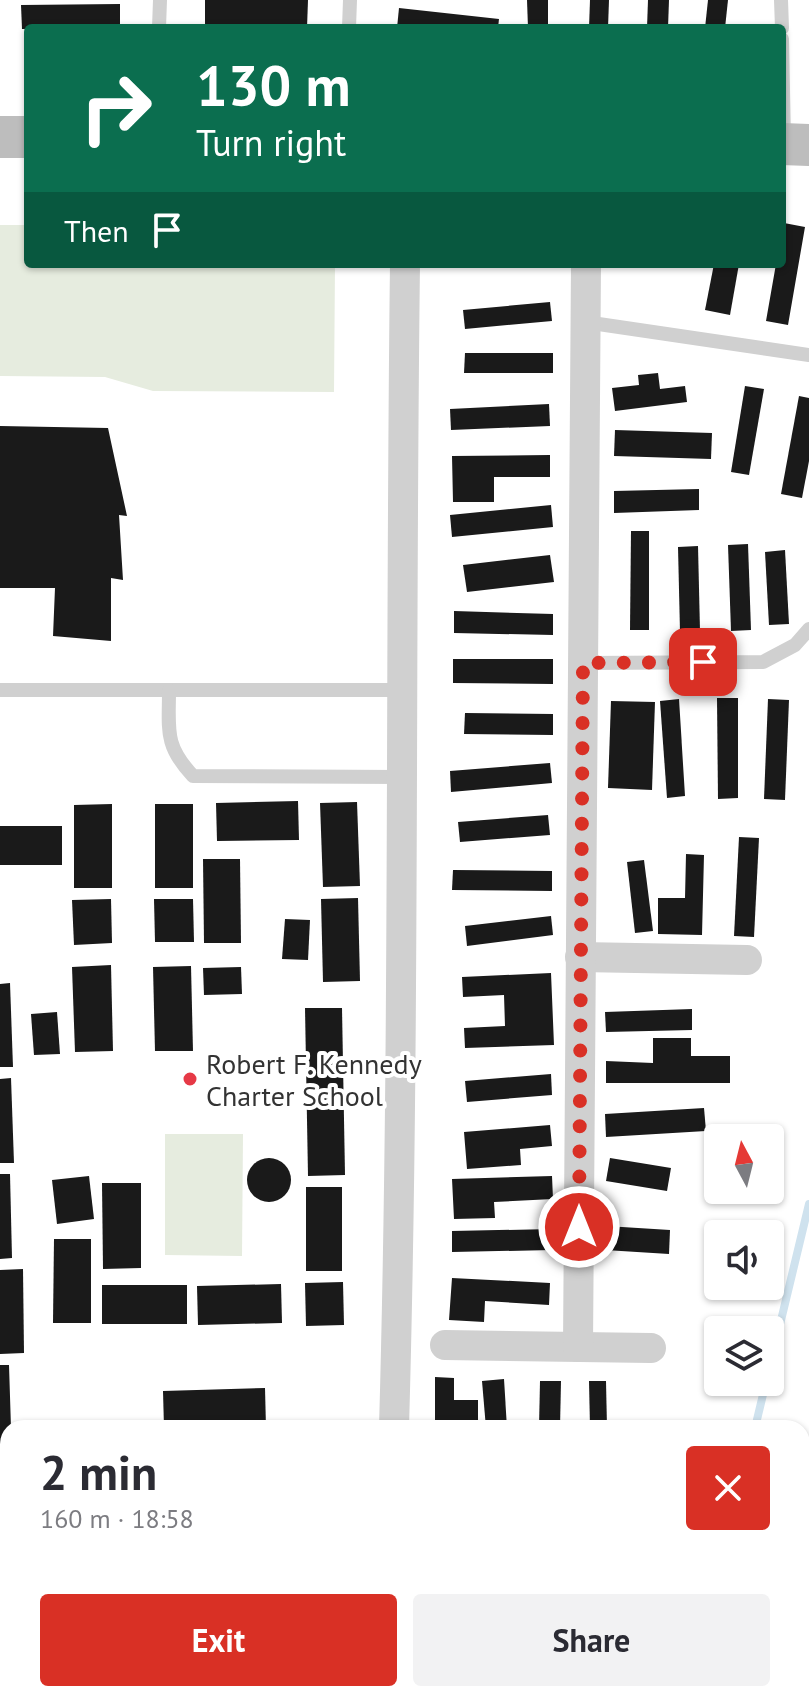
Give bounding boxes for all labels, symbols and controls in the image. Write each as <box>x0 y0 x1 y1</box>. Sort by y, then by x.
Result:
text: 130 m <box>196 49 351 121</box>
icon: right <box>64 56 168 160</box>
text: Turn right <box>196 119 346 166</box>
icon: arrive <box>145 208 189 252</box>
text: Then <box>64 211 129 250</box>
pin <box>669 628 737 696</box>
icon: arrive <box>681 640 725 684</box>
place label: Robert F. Kennedy Charter School <box>206 1045 422 1114</box>
marker: Robert F. Kennedy Charter School <box>181 1070 199 1088</box>
north arrow <box>704 1124 784 1204</box>
map controls <box>704 1124 784 1396</box>
position arrow <box>537 1185 621 1269</box>
button: sound <box>704 1220 784 1300</box>
button: layers <box>704 1316 784 1396</box>
text: 2 min <box>40 1441 157 1503</box>
button: close <box>686 1446 770 1530</box>
text: 160 m · 18:58 <box>40 1502 194 1535</box>
button: Exit <box>40 1594 397 1686</box>
button: Share <box>413 1594 770 1686</box>

